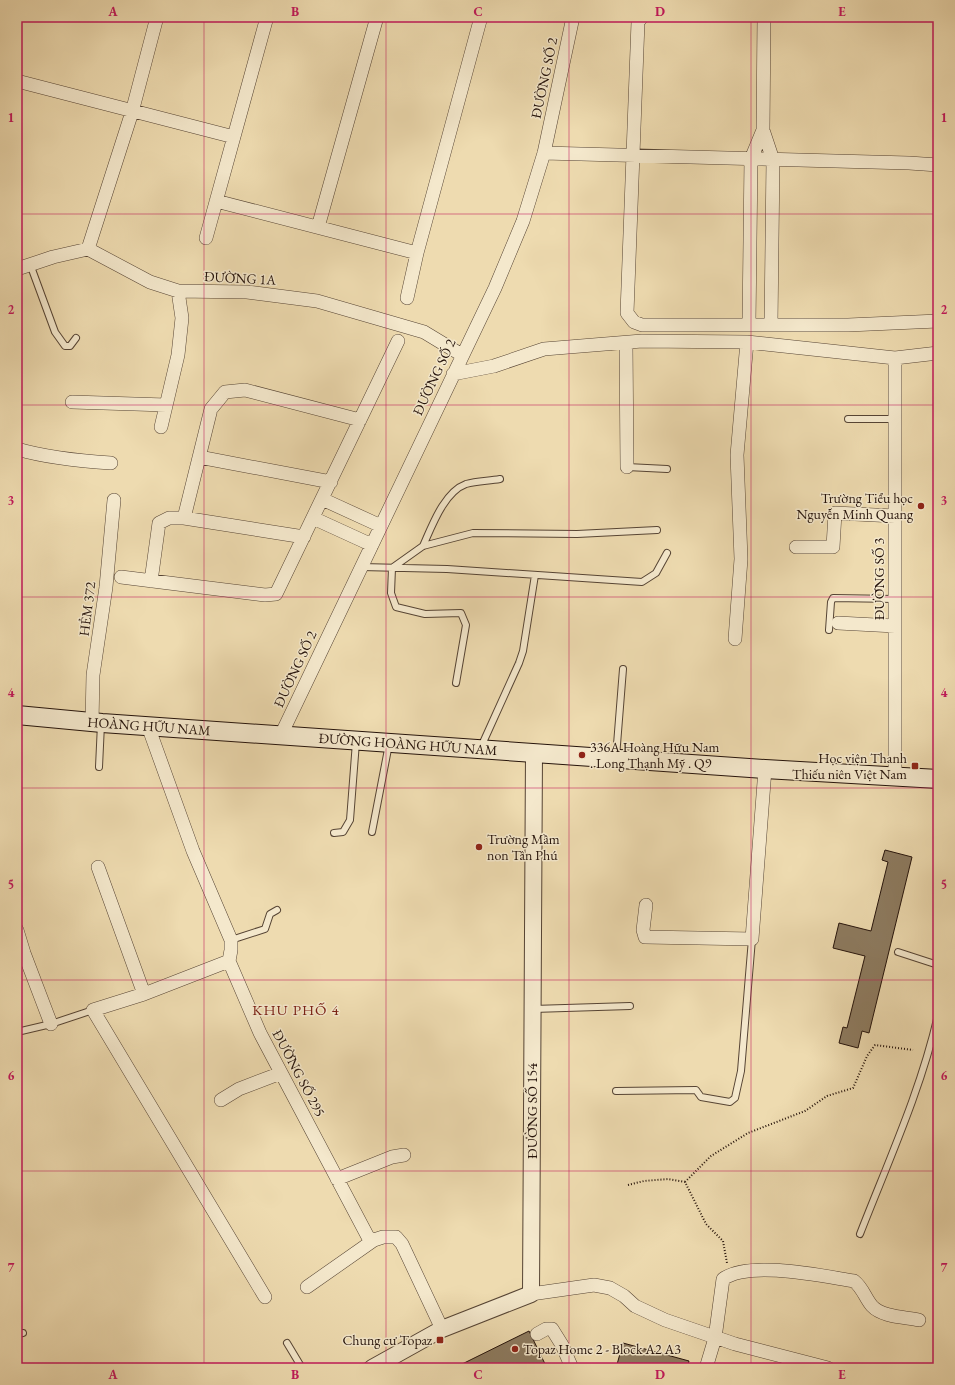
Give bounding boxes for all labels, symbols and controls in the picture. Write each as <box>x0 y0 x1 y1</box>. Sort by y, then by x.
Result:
text: A <box>107 3 118 20</box>
text: B <box>291 3 299 20</box>
text: C <box>473 3 483 20</box>
text: D <box>655 3 665 20</box>
text: E <box>838 3 846 20</box>
street label: ĐƯỜNG SỐ 2 <box>527 36 561 120</box>
text: 1 <box>8 109 15 126</box>
text: 1 <box>941 109 948 126</box>
street label: ĐƯỜNG 1A <box>204 267 277 289</box>
text: 2 <box>8 301 15 318</box>
text: 2 <box>941 301 948 318</box>
street label: ĐƯỜNG SỐ 2 <box>408 336 460 418</box>
place label: Trường Tiểu học Nguyễn Minh Quang <box>796 489 914 523</box>
text: 3 <box>8 492 15 509</box>
text: 3 <box>941 492 948 509</box>
marker: Trường Tiểu học Nguyễn Minh Quang <box>916 501 926 511</box>
street label: ĐƯỜNG SỐ 3 <box>870 538 888 620</box>
street label: HẺM 372 <box>75 580 99 637</box>
street label: ĐƯỜNG SỐ 2 <box>269 628 321 710</box>
text: 4 <box>8 684 15 701</box>
text: 4 <box>941 684 948 701</box>
street label: HOÀNG HỮU NAM <box>87 713 212 739</box>
street label: ĐƯỜNG HOÀNG HỮU NAM <box>318 729 498 759</box>
place label: 336A Hoàng Hữu Nam . Long Thạnh Mỹ . Q9 <box>590 738 720 772</box>
place label: Học viện Thanh Thiếu niên Việt Nam <box>792 749 907 783</box>
marker: 336A Hoàng Hữu Nam . Long Thạnh Mỹ . Q9 <box>577 750 587 760</box>
marker: Học viện Thanh Thiếu niên Việt Nam <box>910 761 920 771</box>
place label: Trường Mầm non Tân Phú <box>487 830 560 864</box>
marker: Trường Mầm non Tân Phú <box>474 842 484 852</box>
text: 5 <box>8 876 14 893</box>
text: 5 <box>941 876 947 893</box>
district label: KHU PHỐ 4 <box>252 1000 340 1019</box>
street label: ĐƯỜNG SỐ 295 <box>269 1026 329 1120</box>
street label: ĐƯỜNG SỐ 154 <box>523 1063 541 1159</box>
text: 6 <box>8 1067 15 1084</box>
text: 6 <box>941 1067 948 1084</box>
text: 7 <box>8 1259 15 1276</box>
text: 7 <box>941 1259 948 1276</box>
place label: Chung cư Topaz <box>342 1331 433 1349</box>
marker: Chung cư Topaz <box>435 1335 445 1345</box>
place label: Topaz Home 2 - Block A2 A3 <box>523 1340 681 1358</box>
marker: Topaz Home 2 - Block A2 A3 <box>510 1344 520 1354</box>
text: A <box>107 1366 118 1383</box>
text: B <box>291 1366 299 1383</box>
text: C <box>473 1366 483 1383</box>
text: D <box>655 1366 665 1383</box>
text: E <box>838 1366 846 1383</box>

